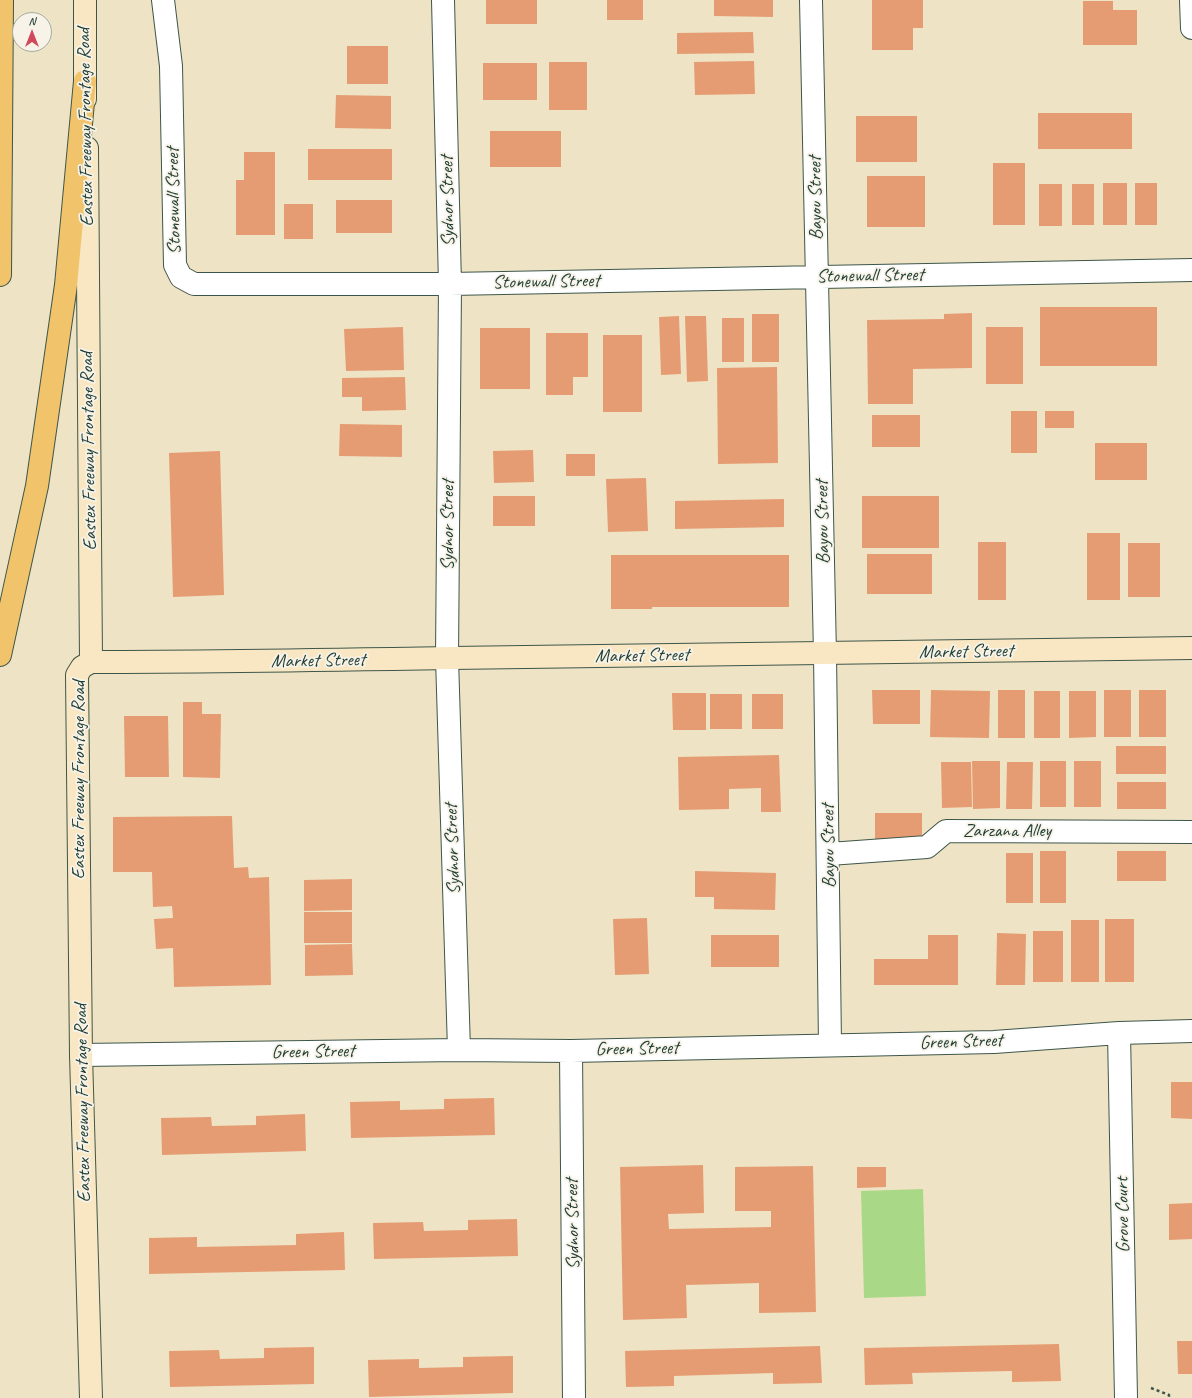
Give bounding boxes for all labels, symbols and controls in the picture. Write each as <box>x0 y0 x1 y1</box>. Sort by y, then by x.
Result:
north arrow <box>12 12 52 52</box>
text: N <box>29 14 35 28</box>
street label: Eastex Freeway Frontage Road <box>73 28 99 226</box>
street label: Stonewall Street <box>162 147 186 255</box>
street label: Sydnor Street <box>436 155 460 247</box>
street label: Bayou Street <box>804 156 828 240</box>
street label: Stonewall Street <box>816 264 924 288</box>
street label: Stonewall Street <box>492 270 600 294</box>
street label: Eastex Freeway Frontage Road <box>76 352 102 550</box>
street label: Sydnor Street <box>437 480 459 570</box>
street label: Bayou Street <box>811 480 835 564</box>
street label: Market Street <box>919 640 1013 664</box>
street label: Market Street <box>595 644 689 668</box>
street label: Market Street <box>271 649 365 673</box>
street label: Eastex Freeway Frontage Road <box>68 681 90 879</box>
street label: Sydnor Street <box>440 803 466 895</box>
street label: Bayou Street <box>817 804 841 888</box>
street label: Zarzana Alley <box>963 820 1051 842</box>
street label: Eastex Freeway Frontage Road <box>70 1004 96 1202</box>
street label: Green Street <box>919 1029 1003 1055</box>
street label: Green Street <box>595 1037 679 1061</box>
street label: Green Street <box>271 1040 355 1064</box>
street label: Grove Court <box>1111 1177 1135 1253</box>
street label: Sydnor Street <box>561 1178 585 1270</box>

